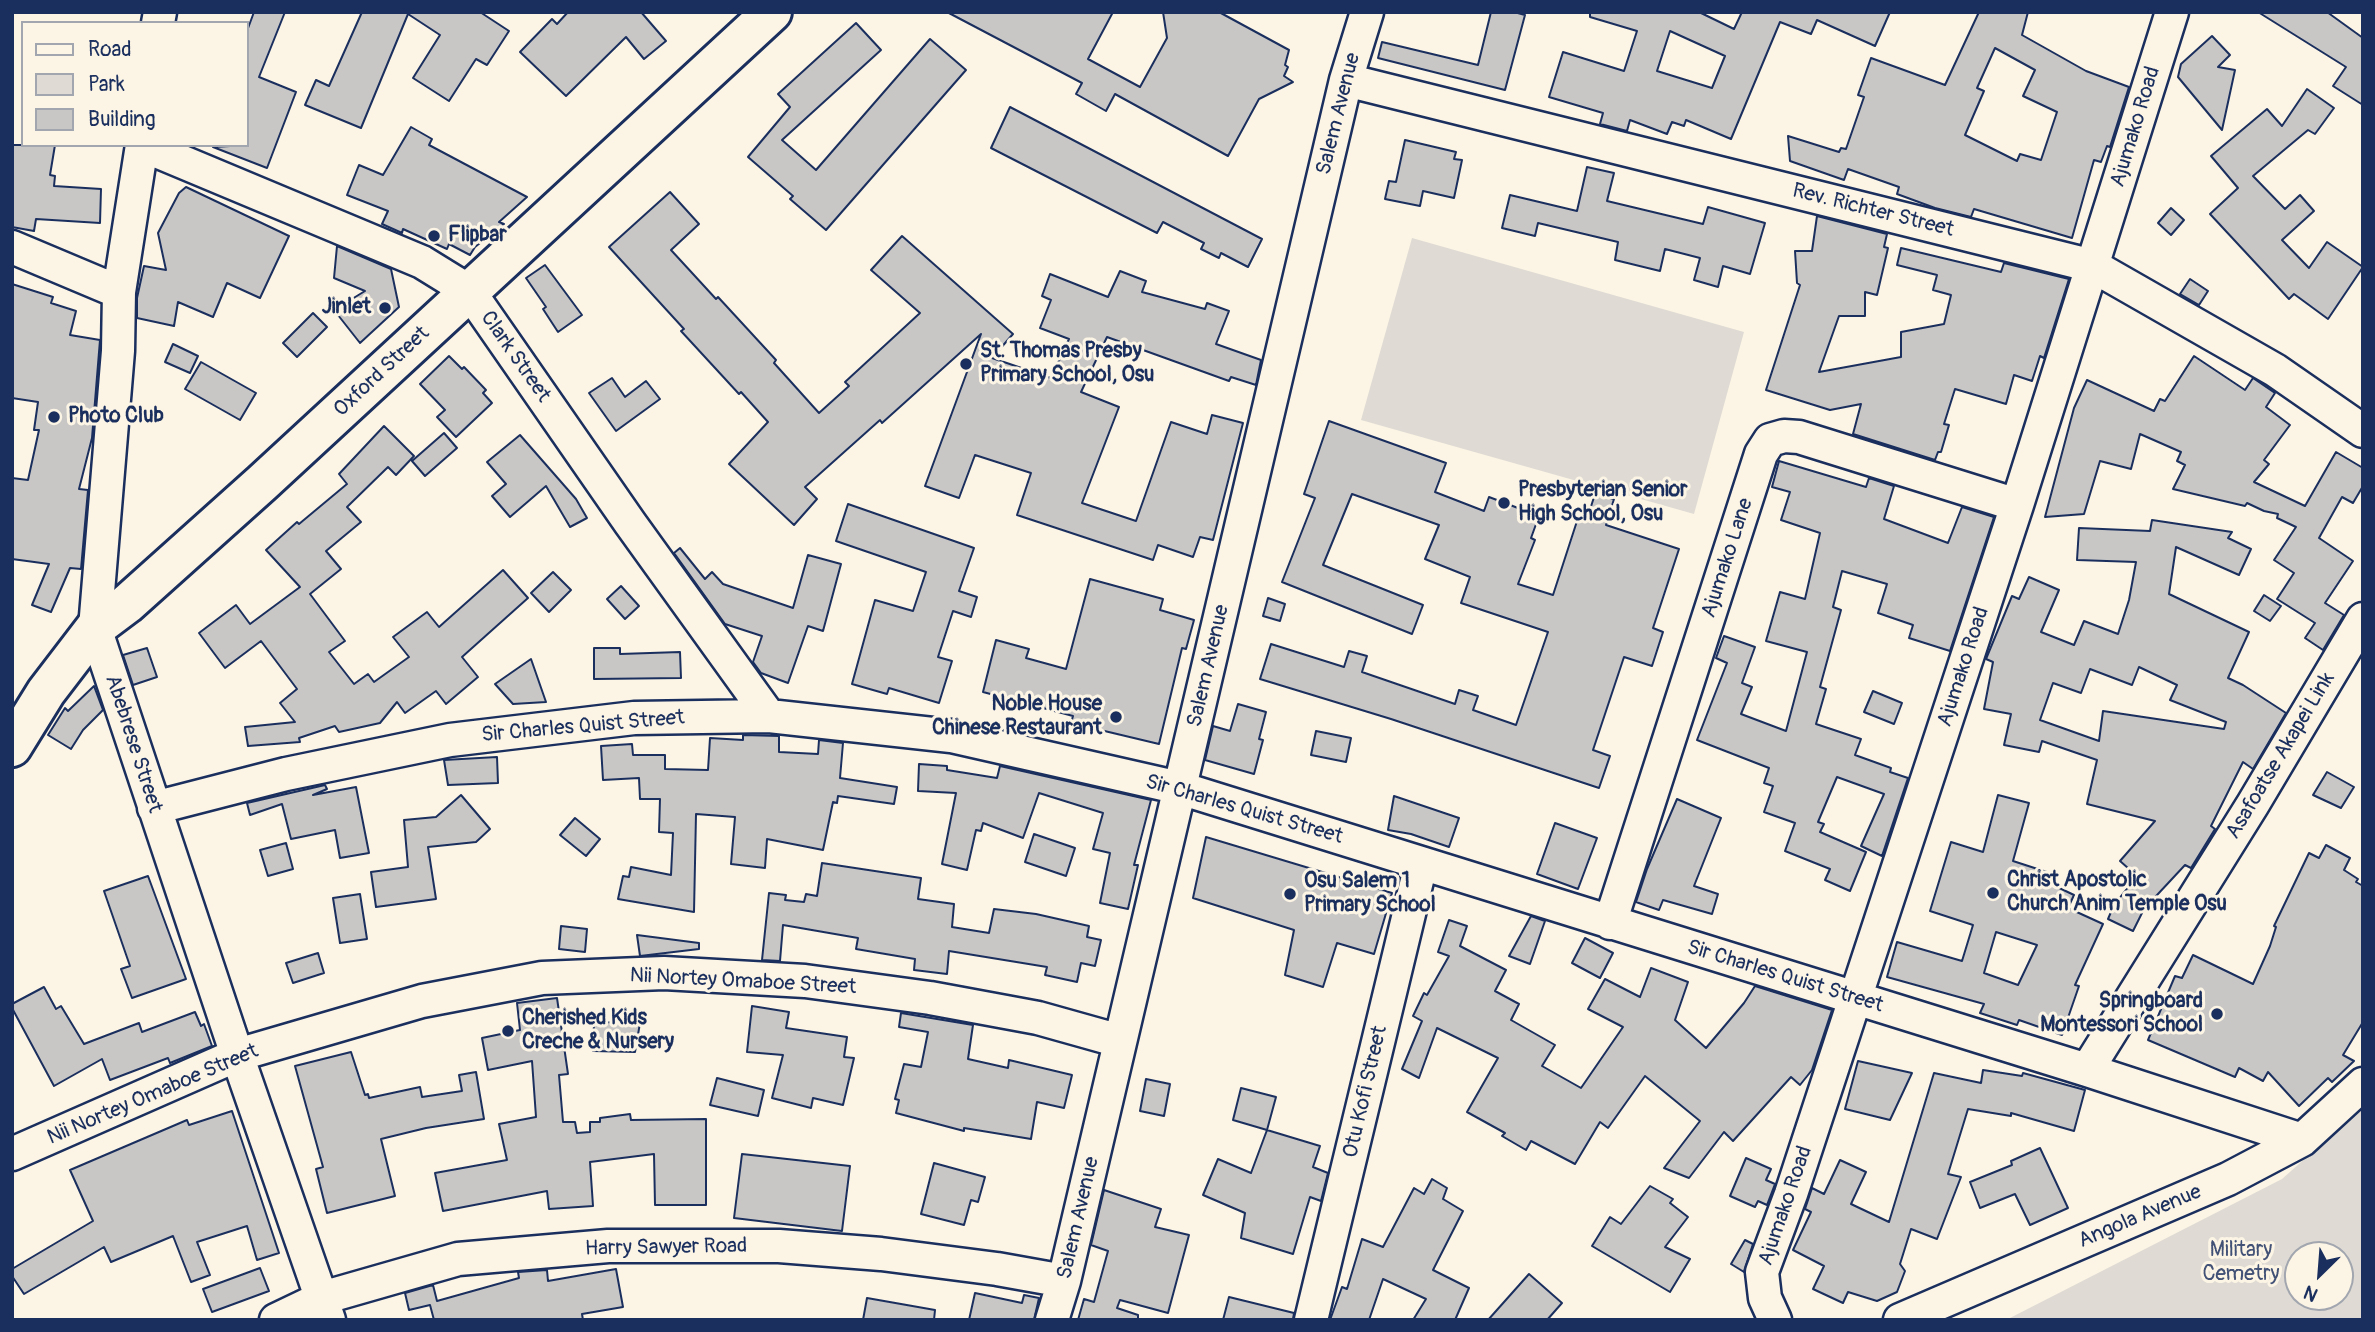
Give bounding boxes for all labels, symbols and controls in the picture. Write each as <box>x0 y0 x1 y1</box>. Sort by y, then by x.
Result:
legend <box>21 21 248 147</box>
text: Road <box>88 36 132 63</box>
street label: Salem Avenue <box>1312 50 1366 178</box>
street label: Ajumako Road <box>2106 64 2166 190</box>
text: Park <box>88 71 125 98</box>
text: Building <box>88 106 155 133</box>
street label: Rev. Richter Street <box>1790 179 1956 243</box>
place label: Flipbar <box>448 223 507 249</box>
marker: Flipbar <box>426 228 442 244</box>
place label: Jinlet <box>322 295 371 321</box>
marker: Jinlet <box>377 300 393 316</box>
street label: Clark Street <box>474 307 556 407</box>
street label: Oxford Street <box>329 321 435 423</box>
place label: St. Thomas Presby Primary School, Osu <box>980 339 1154 389</box>
marker: St. Thomas Presby Primary School, Osu <box>958 356 974 372</box>
place label: Photo Club <box>68 404 164 430</box>
marker: Photo Club <box>46 409 62 425</box>
place label: Presbyterian Senior High School, Osu <box>1518 478 1687 528</box>
marker: Presbyterian Senior High School, Osu <box>1496 495 1512 511</box>
street label: Ajumako Lane <box>1697 495 1759 621</box>
street label: Salem Avenue <box>1183 602 1235 730</box>
street label: Ajumako Road <box>1933 604 1995 730</box>
street label: Asafoatse Akapei Link <box>2221 668 2341 844</box>
street label: Abebrese Street <box>99 672 167 816</box>
place label: Noble House Chinese Restaurant <box>932 692 1102 742</box>
street label: Sir Charles Quist Street <box>480 706 686 748</box>
marker: Noble House Chinese Restaurant <box>1108 709 1124 725</box>
street label: Sir Charles Quist Street <box>1143 770 1345 850</box>
place label: Christ Apostolic Church Anim Temple Osu <box>2007 868 2227 918</box>
place label: Osu Salem 1 Primary School <box>1304 869 1436 919</box>
marker: Christ Apostolic Church Anim Temple Osu <box>1985 885 2001 901</box>
marker: Osu Salem 1 Primary School <box>1282 886 1298 902</box>
street label: Sir Charles Quist Street <box>1684 935 1886 1019</box>
street label: Nii Nortey Omaboe Street <box>629 963 857 1001</box>
place label: Springboard Montessori School <box>2040 989 2203 1039</box>
place label: Cherished Kids Creche & Nursery <box>522 1006 674 1056</box>
marker: Springboard Montessori School <box>2209 1006 2225 1022</box>
marker: Cherished Kids Creche & Nursery <box>500 1023 516 1039</box>
street label: Otu Kofi Street <box>1339 1024 1393 1160</box>
street label: Nii Nortey Omaboe Street <box>44 1039 262 1151</box>
street label: Ajumako Road <box>1754 1143 1818 1269</box>
street label: Salem Avenue <box>1053 1154 1105 1282</box>
street label: Angola Avenue <box>2075 1180 2205 1254</box>
street label: Harry Sawyer Road <box>585 1234 747 1262</box>
park label: Military Cemetry <box>2202 1238 2280 1288</box>
north arrow <box>2284 1241 2354 1311</box>
text: N <box>2300 1280 2322 1307</box>

